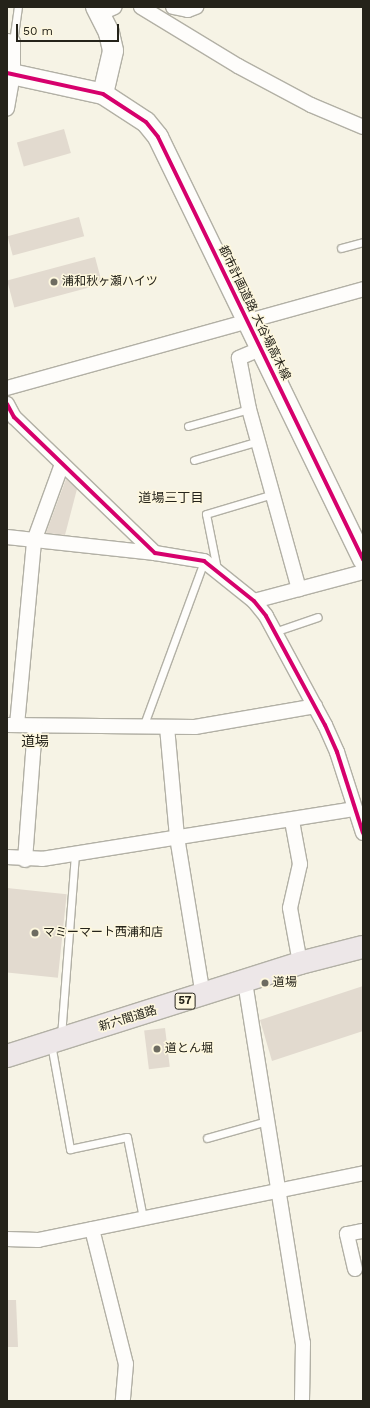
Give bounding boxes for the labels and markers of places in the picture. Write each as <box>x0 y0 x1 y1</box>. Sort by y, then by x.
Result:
place label: 浦和秋ヶ瀬ハイツ <box>62 275 158 289</box>
marker: 浦和秋ヶ瀬ハイツ <box>49 277 59 287</box>
place label: マミーマート西浦和店 <box>43 926 163 940</box>
marker: マミーマート西浦和店 <box>30 928 40 938</box>
place label: 道場 <box>273 976 297 990</box>
marker: 道場 <box>260 978 270 988</box>
place label: 道とん堀 <box>165 1042 213 1056</box>
marker: 道とん堀 <box>152 1044 162 1054</box>

